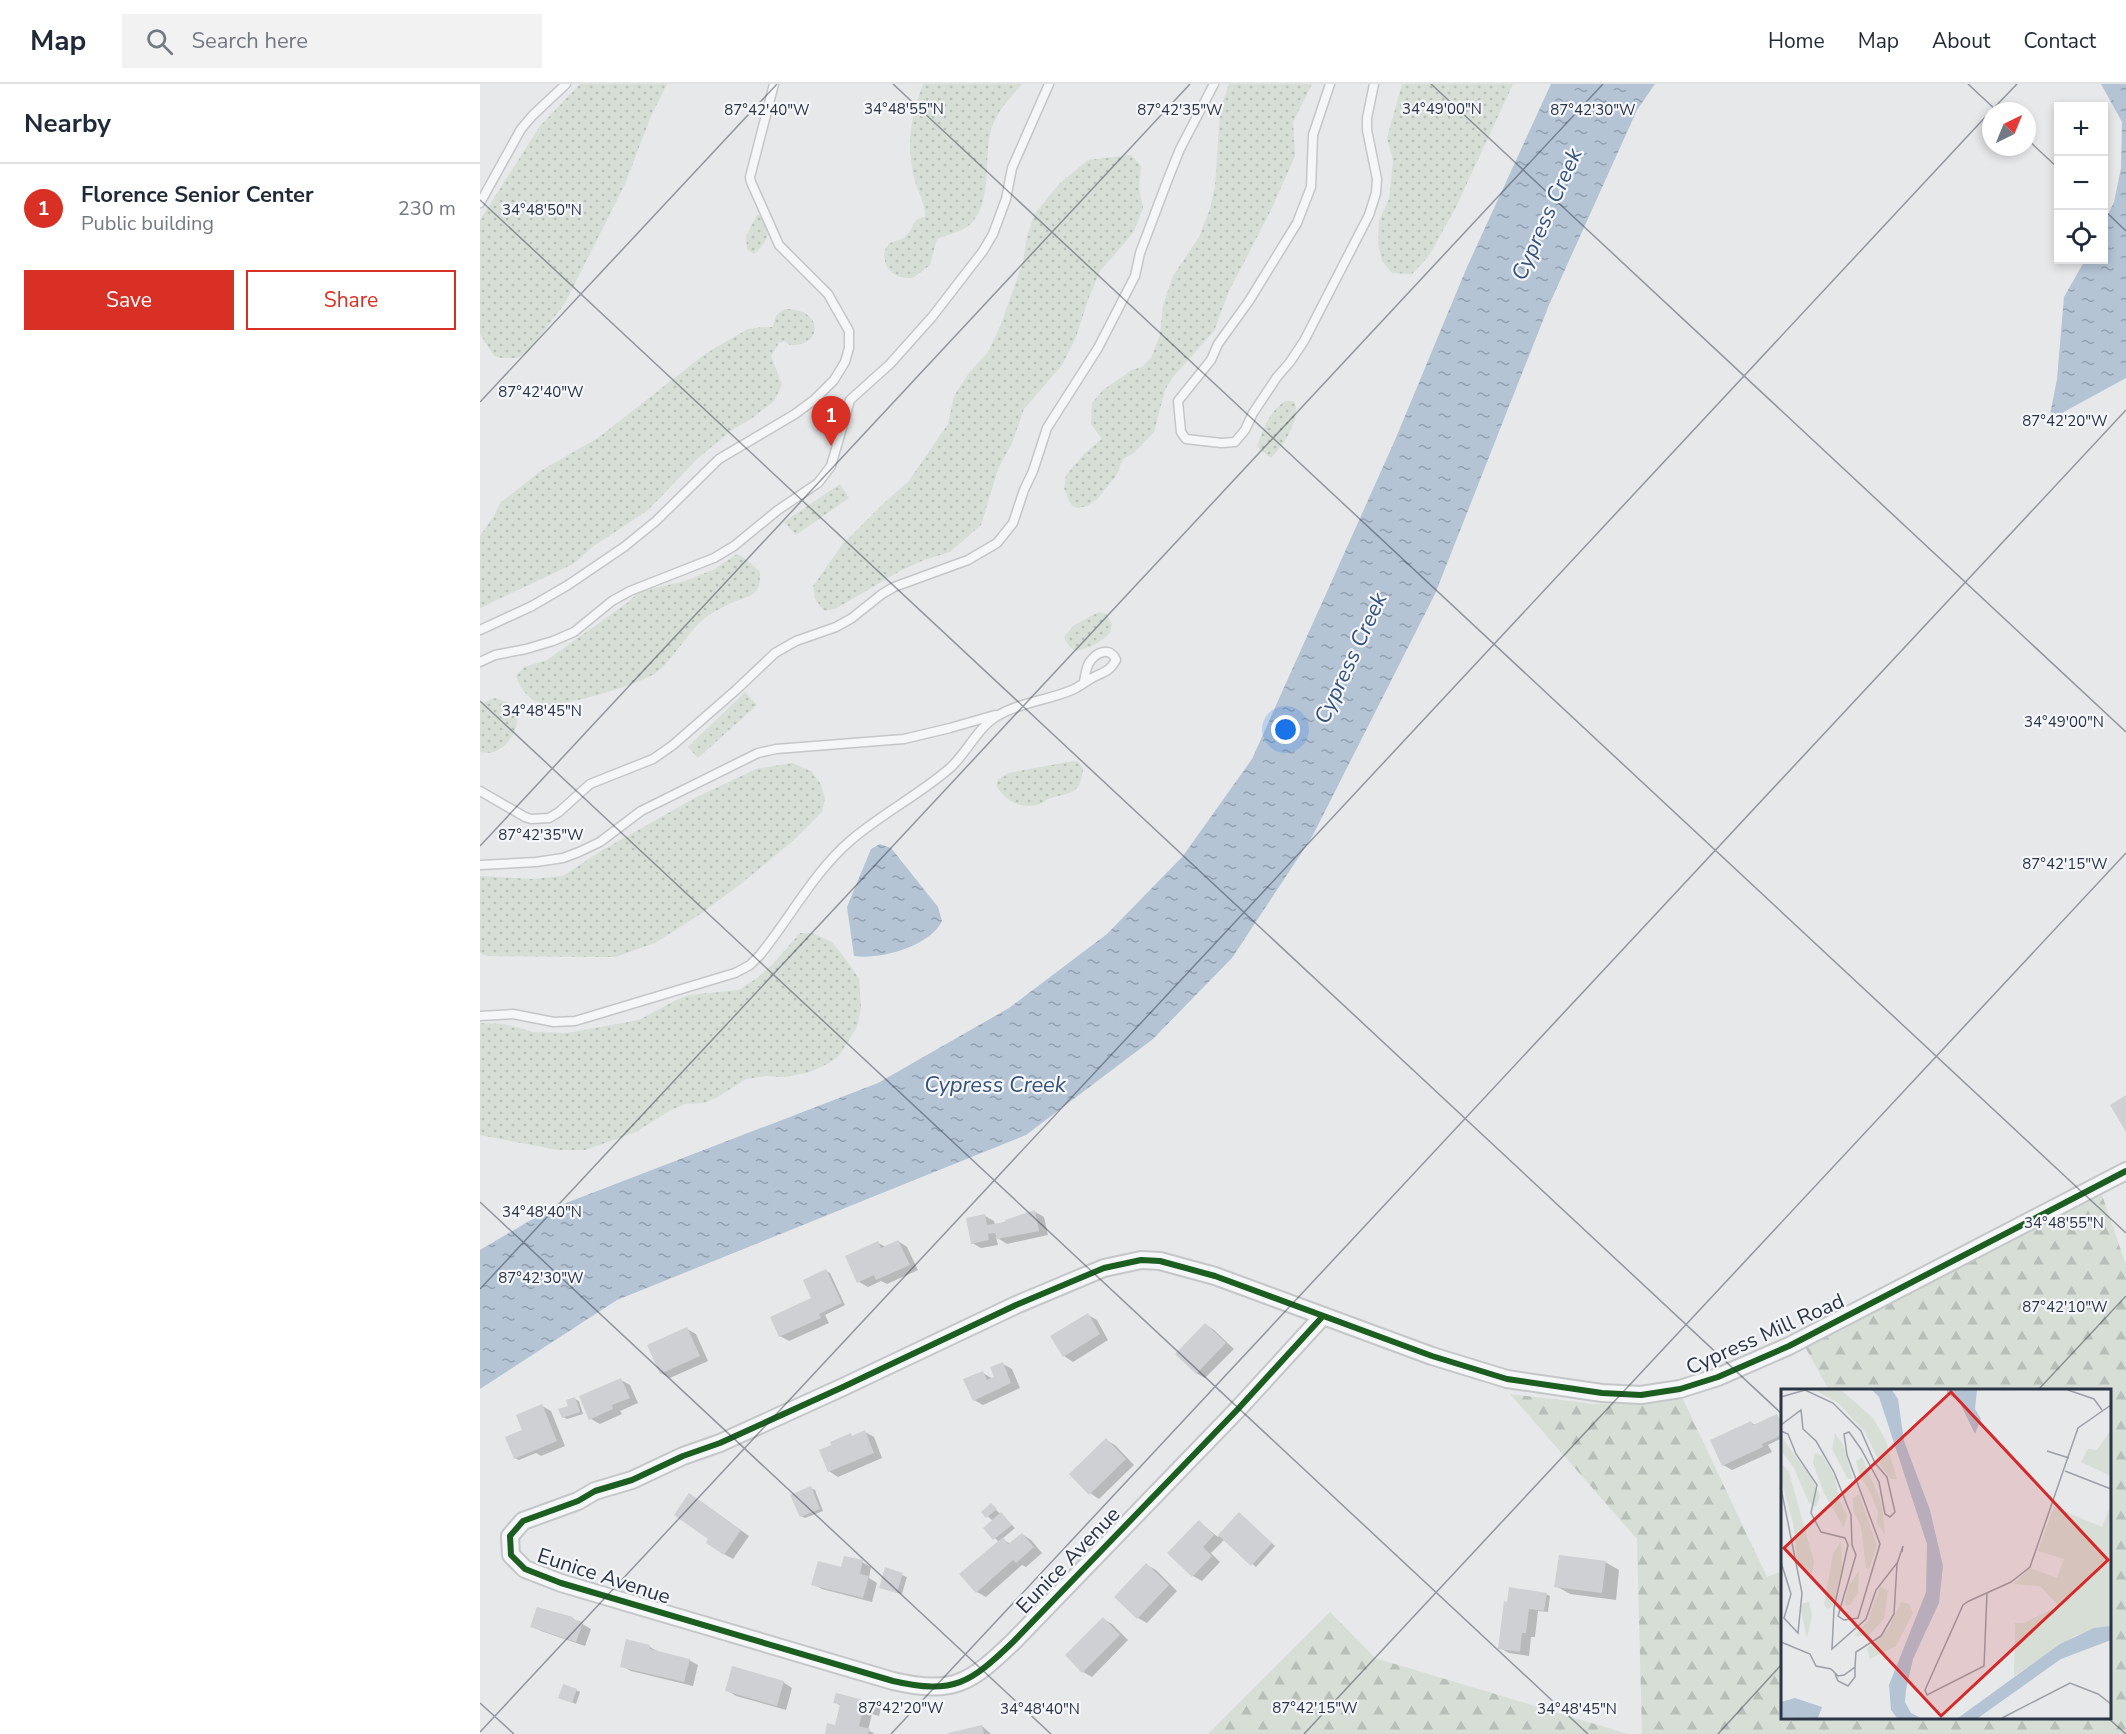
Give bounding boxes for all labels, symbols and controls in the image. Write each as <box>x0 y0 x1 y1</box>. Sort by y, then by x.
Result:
search box <box>122 14 542 68</box>
text: Map <box>30 22 86 60</box>
icon: search <box>143 25 176 58</box>
text: Search here <box>191 26 308 56</box>
text: Home <box>1768 27 1825 55</box>
text: Map <box>1858 27 1899 55</box>
text: About <box>1932 27 1990 55</box>
text: Contact <box>2023 27 2096 55</box>
text: 34°48'55"N <box>864 99 944 119</box>
text: 34°49'00"N <box>1402 99 1482 119</box>
text: 87°42'40"W <box>724 100 810 120</box>
text: 87°42'35"W <box>1137 100 1223 120</box>
text: 87°42'30"W <box>1550 100 1636 120</box>
north arrow <box>1982 102 2036 156</box>
map controls <box>2054 102 2108 264</box>
button: + <box>2054 102 2108 156</box>
text: Nearby <box>24 106 111 141</box>
water label: Cypress Creek <box>1504 143 1590 285</box>
button: − <box>2054 156 2108 210</box>
text: Florence Senior Center <box>81 180 314 210</box>
text: 1 <box>38 195 50 222</box>
text: 230 m <box>398 195 456 222</box>
text: 34°48'50"N <box>502 200 582 220</box>
text: Public building <box>81 210 214 237</box>
button: locate <box>2054 210 2108 264</box>
button: Save <box>24 270 234 330</box>
button: Share <box>246 270 456 330</box>
text: 87°42'40"W <box>498 382 584 402</box>
pin: 1 <box>812 396 850 446</box>
text: 87°42'20"W <box>2022 411 2108 431</box>
water label: Cypress Creek <box>1307 587 1395 729</box>
text: 34°48'45"N <box>502 701 582 721</box>
text: 34°49'00"N <box>2024 712 2104 732</box>
your location <box>1271 715 1300 744</box>
text: 87°42'35"W <box>498 825 584 845</box>
text: 87°42'15"W <box>2022 854 2108 874</box>
water label: Cypress Creek <box>924 1070 1067 1100</box>
text: 34°48'40"N <box>502 1202 582 1222</box>
text: 34°48'55"N <box>2024 1213 2104 1233</box>
text: 87°42'30"W <box>498 1268 584 1288</box>
street label: Cypress Mill Road <box>1681 1287 1849 1381</box>
text: 87°42'10"W <box>2022 1297 2108 1317</box>
inset map <box>1781 1389 2111 1719</box>
street label: Eunice Avenue <box>1010 1501 1126 1619</box>
street label: Eunice Avenue <box>534 1541 674 1611</box>
text: 87°42'20"W <box>858 1698 944 1718</box>
text: 87°42'15"W <box>1272 1698 1358 1718</box>
text: 34°48'40"N <box>1000 1699 1080 1719</box>
text: 34°48'45"N <box>1537 1699 1617 1719</box>

